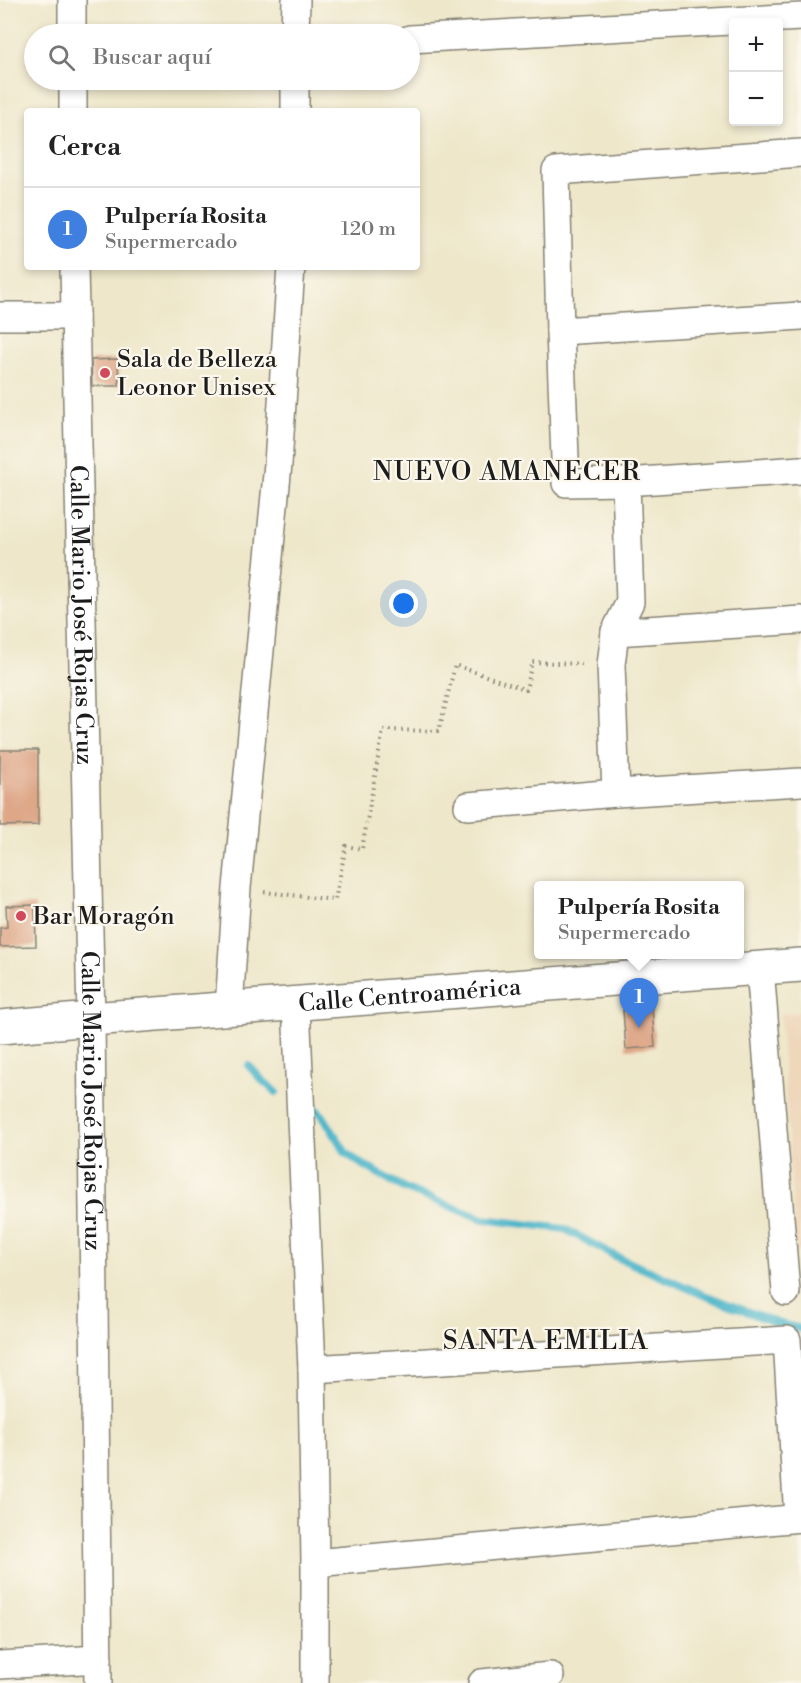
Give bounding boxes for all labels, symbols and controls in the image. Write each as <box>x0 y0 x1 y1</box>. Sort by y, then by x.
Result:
map controls <box>729 18 783 126</box>
button: + <box>729 18 783 72</box>
search box <box>24 24 420 90</box>
icon: search <box>45 41 78 74</box>
text: Buscar aquí <box>93 44 211 71</box>
button: − <box>729 72 783 126</box>
text: Cerca <box>48 131 121 163</box>
text: Pulpería Rosita <box>105 203 267 230</box>
text: 1 <box>63 217 72 242</box>
text: 120 m <box>341 217 396 242</box>
text: Supermercado <box>105 230 237 255</box>
place label: Sala de Belleza Leonor Unisex <box>117 345 278 403</box>
marker: Sala de Belleza Leonor Unisex <box>98 366 112 380</box>
district label: NUEVO AMANECER <box>373 456 641 488</box>
street label: Calle Mario José Rojas Cruz <box>62 465 99 765</box>
your location <box>389 589 418 618</box>
popup <box>534 881 744 959</box>
text: Pulpería Rosita <box>558 894 720 921</box>
place label: Bar Moragón <box>32 902 175 932</box>
marker: Bar Moragón <box>14 909 28 923</box>
text: Supermercado <box>558 921 691 946</box>
street label: Calle Mario José Rojas Cruz <box>73 950 107 1251</box>
street label: Calle Centroamérica <box>297 972 523 1019</box>
pin: 1 <box>620 978 658 1028</box>
district label: SANTA EMILIA <box>443 1325 649 1357</box>

